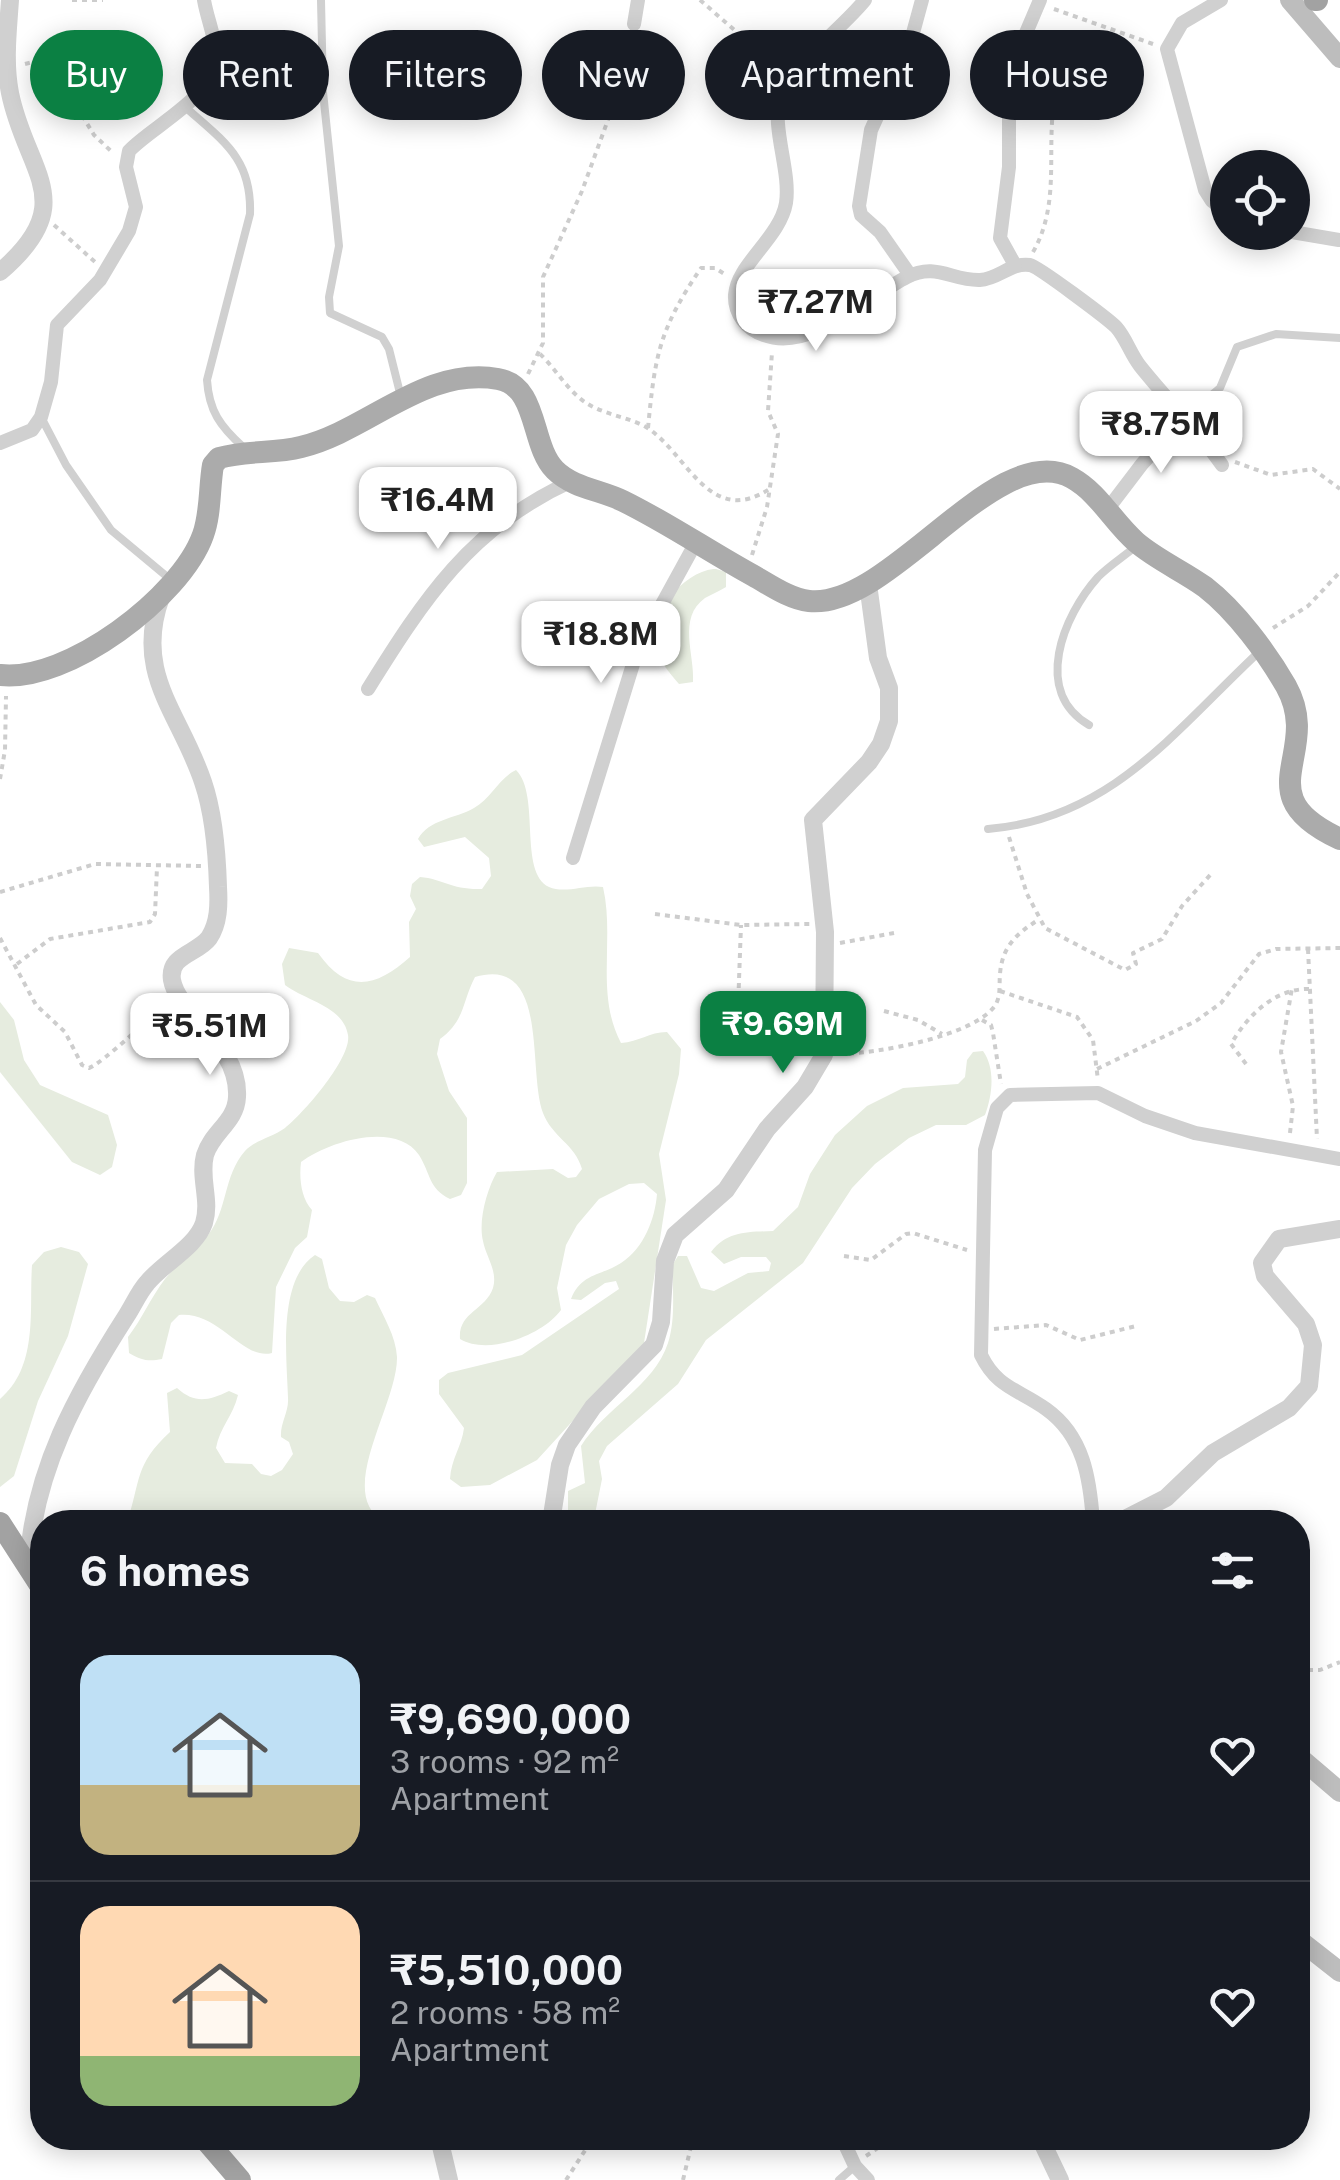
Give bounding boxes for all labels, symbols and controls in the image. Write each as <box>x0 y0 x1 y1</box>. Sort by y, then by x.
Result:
chip: Buy <box>30 30 163 120</box>
chip: Rent <box>183 30 329 120</box>
chip: Filters <box>349 30 522 120</box>
chip: New <box>542 30 685 120</box>
chip: Apartment <box>705 30 950 120</box>
chip: House <box>970 30 1144 120</box>
map controls <box>1210 150 1310 250</box>
button: locate <box>1210 150 1310 250</box>
pin: ₹7.27M <box>735 269 897 354</box>
text: ₹7.27M <box>758 283 874 320</box>
pin: ₹8.75M <box>1080 391 1242 476</box>
text: ₹8.75M <box>1101 405 1221 442</box>
pin: ₹16.4M <box>357 467 519 552</box>
text: ₹16.4M <box>381 481 495 518</box>
pin: ₹18.8M <box>520 601 682 686</box>
text: ₹18.8M <box>543 615 659 652</box>
pin: ₹9.69M <box>702 991 864 1076</box>
pin: ₹5.51M <box>129 993 291 1078</box>
text: ₹9.69M <box>722 1005 844 1042</box>
text: ₹5.51M <box>152 1007 268 1044</box>
icon: filters <box>1205 1543 1260 1598</box>
text: 6 homes <box>80 1546 250 1595</box>
text: ₹9,690,000 <box>390 1694 631 1743</box>
icon: home <box>160 1695 280 1815</box>
icon: heart <box>1205 1728 1260 1783</box>
text: 3 rooms · 92 m² <box>390 1743 619 1780</box>
text: Apartment <box>390 1780 550 1817</box>
text: ₹5,510,000 <box>390 1945 623 1994</box>
icon: home <box>160 1946 280 2066</box>
icon: heart <box>1205 1979 1260 2034</box>
text: 2 rooms · 58 m² <box>390 1994 620 2031</box>
text: Apartment <box>390 2031 550 2068</box>

